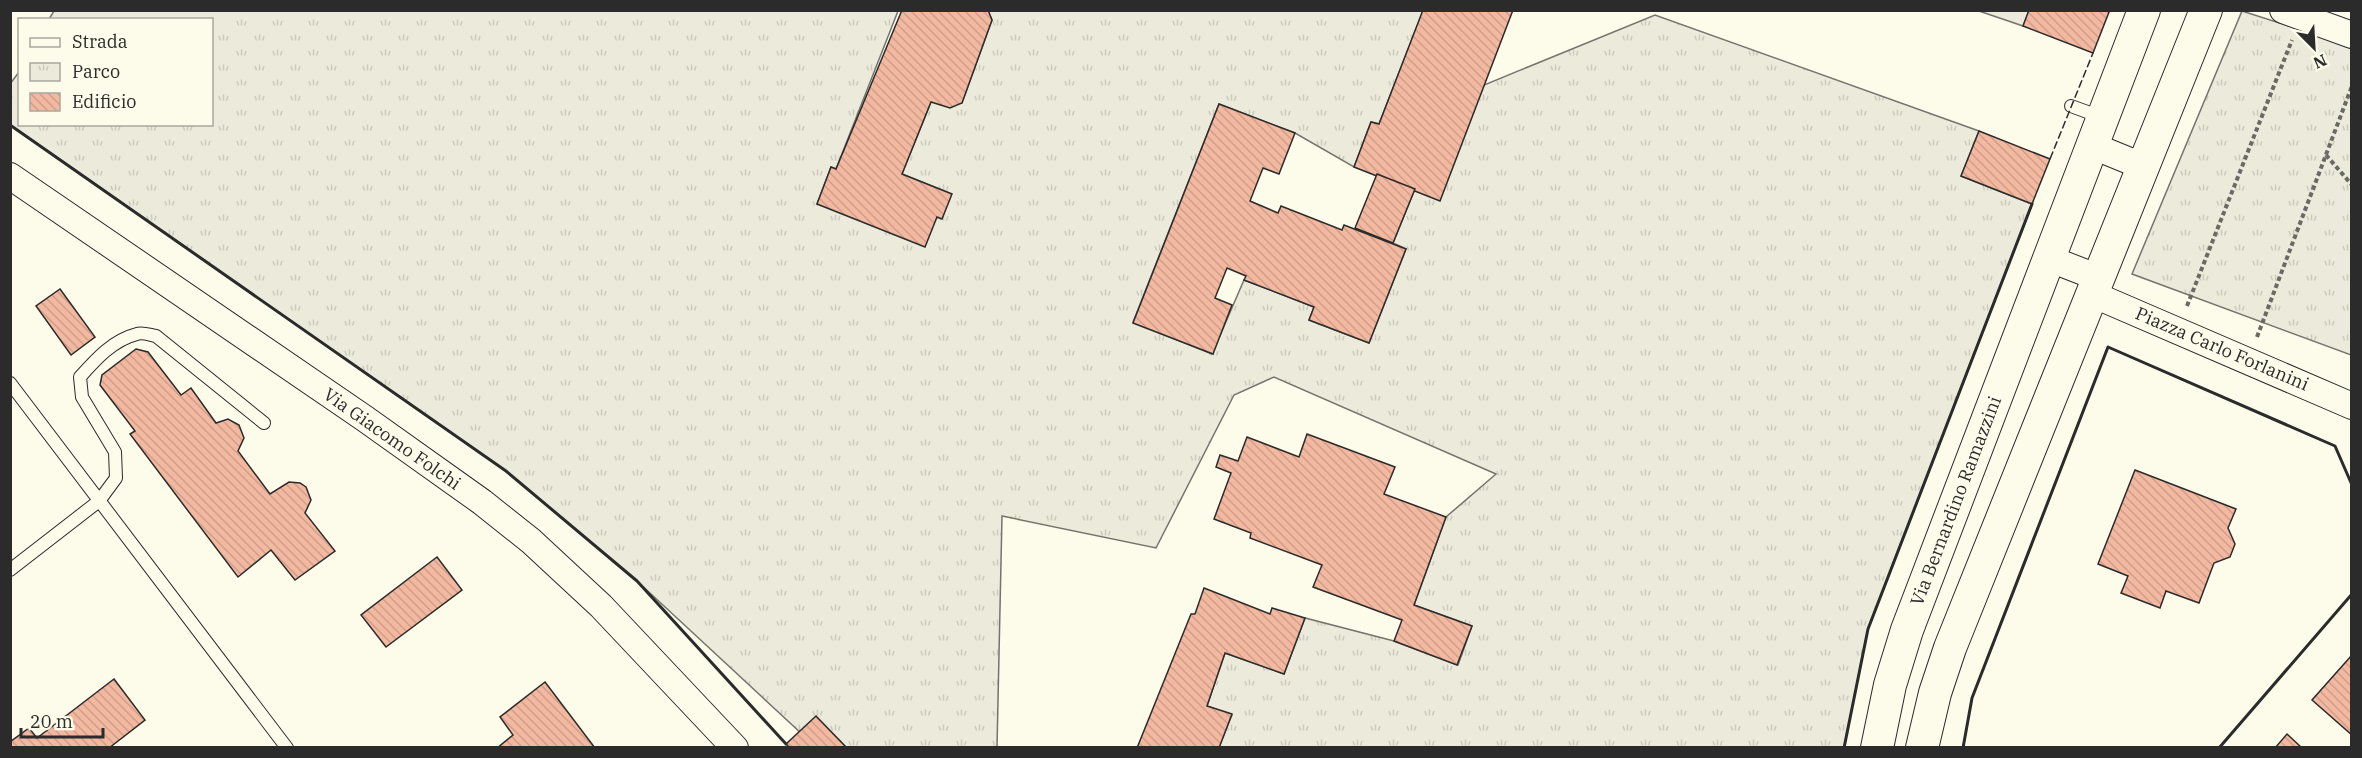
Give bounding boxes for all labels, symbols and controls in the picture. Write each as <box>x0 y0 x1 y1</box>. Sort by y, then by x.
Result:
legend <box>18 18 213 126</box>
north arrow <box>2284 18 2344 78</box>
text: Strada <box>72 30 128 53</box>
text: N <box>2310 50 2330 73</box>
text: Parco <box>72 60 120 83</box>
text: Edificio <box>72 90 136 113</box>
street label: Piazza Carlo Forlanini <box>2132 302 2313 396</box>
street label: Via Giacomo Folchi <box>319 382 466 495</box>
street label: Via Bernardino Ramazzini <box>1905 392 2006 609</box>
scale bar <box>21 701 104 739</box>
text: 20 m <box>30 710 73 733</box>

